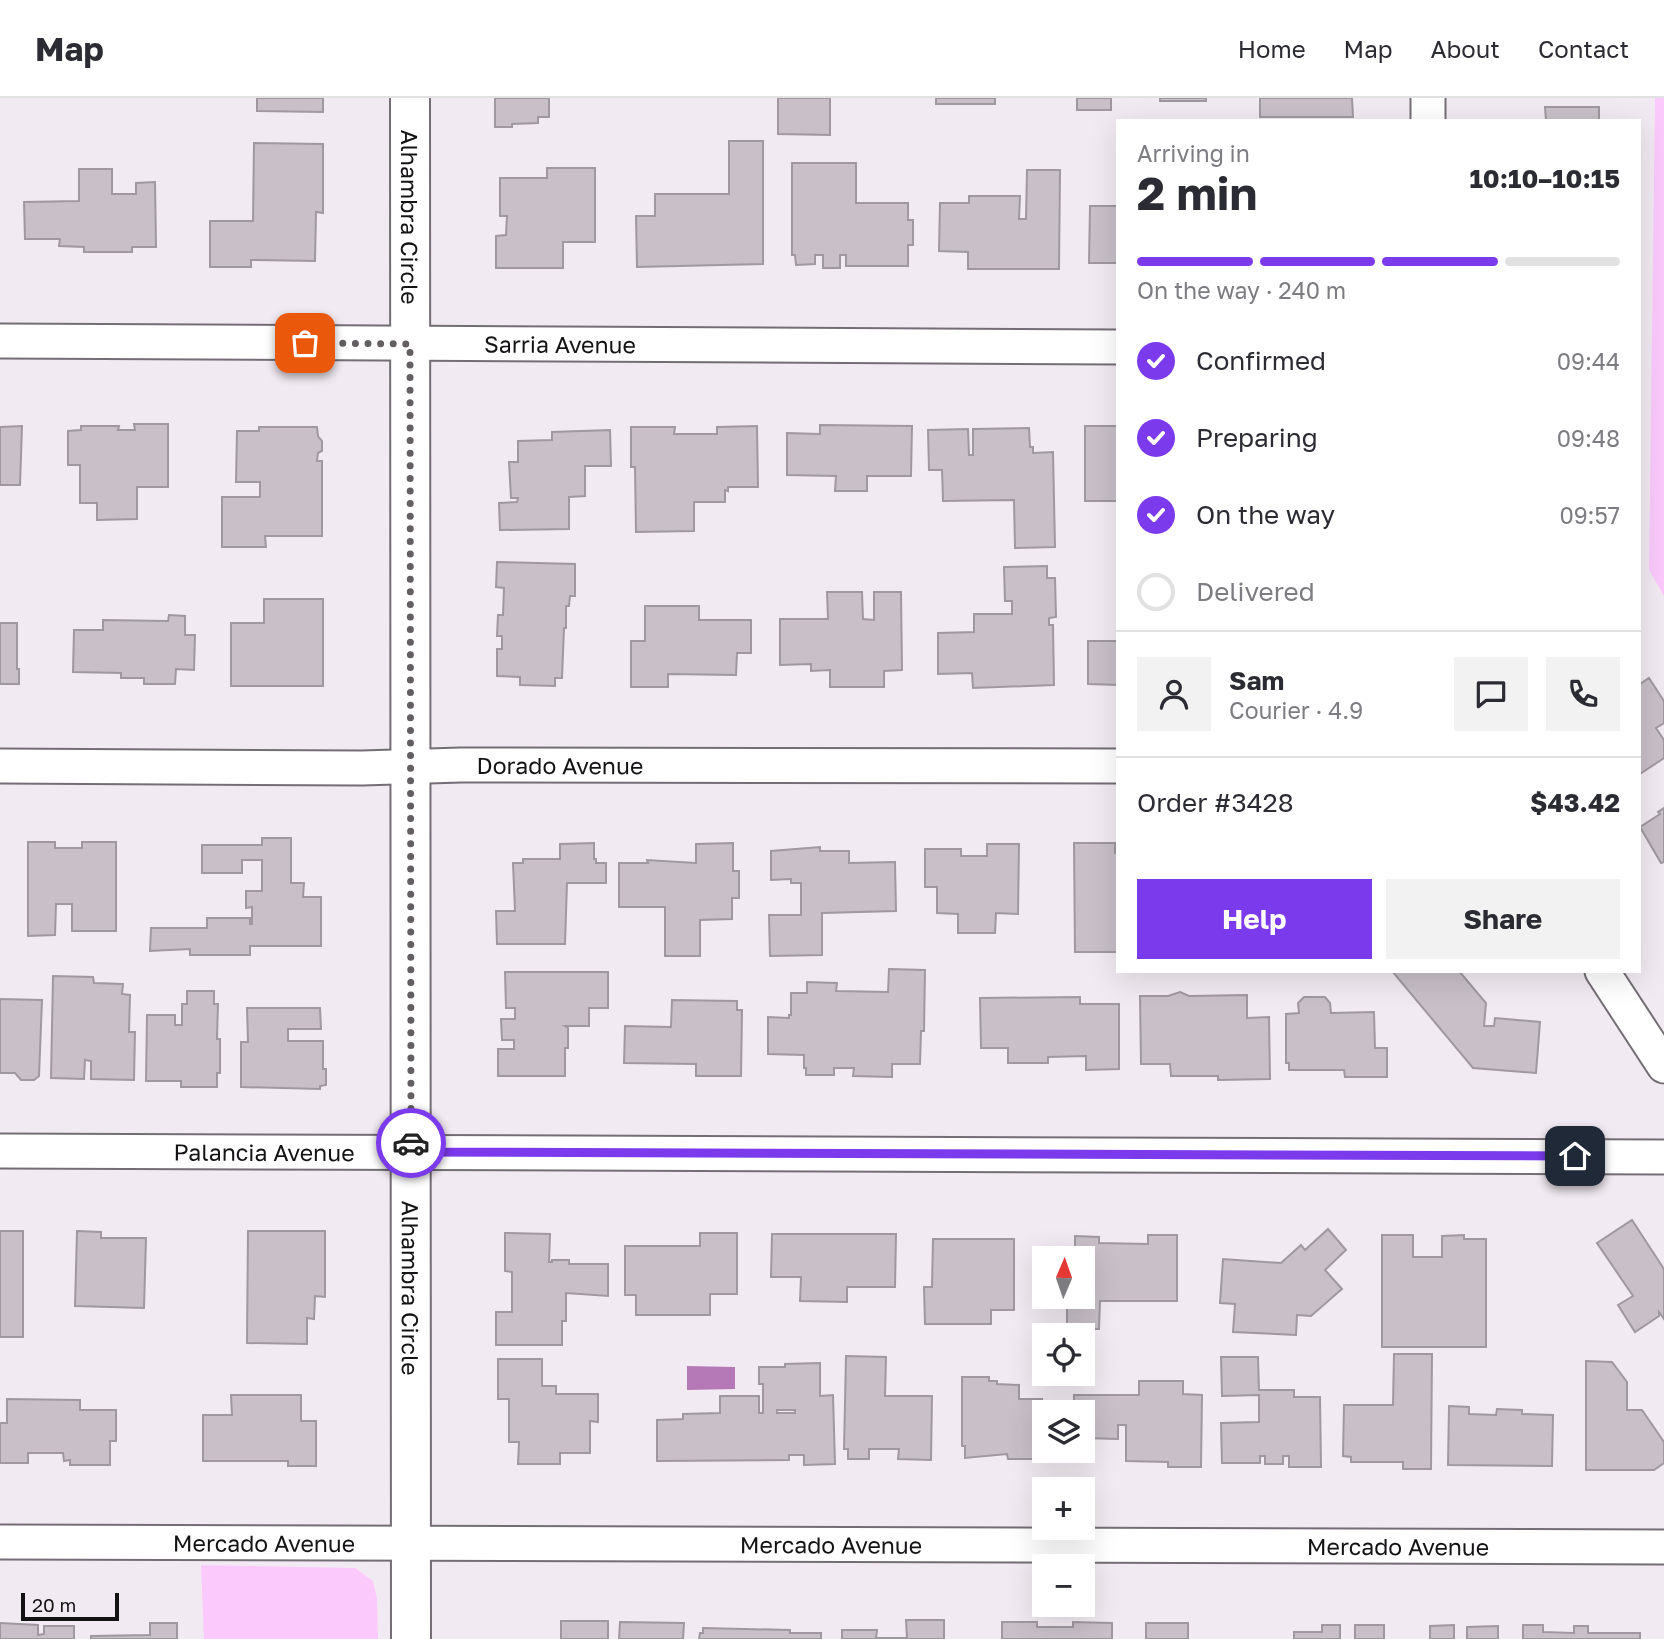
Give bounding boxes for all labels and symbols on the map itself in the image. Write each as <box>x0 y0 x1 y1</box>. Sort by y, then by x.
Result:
street label: Alhambra Circle <box>396 129 424 305</box>
pin <box>275 313 335 373</box>
street label: Sarria Avenue <box>484 330 636 358</box>
street label: Dorado Avenue <box>477 751 643 779</box>
courier <box>376 1108 446 1178</box>
pin <box>1545 1126 1605 1186</box>
street label: Palancia Avenue <box>173 1138 355 1166</box>
street label: Alhambra Circle <box>397 1200 425 1376</box>
north arrow <box>1032 1246 1096 1309</box>
street label: Mercado Avenue <box>173 1529 355 1557</box>
street label: Mercado Avenue <box>740 1530 922 1559</box>
street label: Mercado Avenue <box>1307 1532 1489 1560</box>
scale bar <box>21 1590 119 1622</box>

